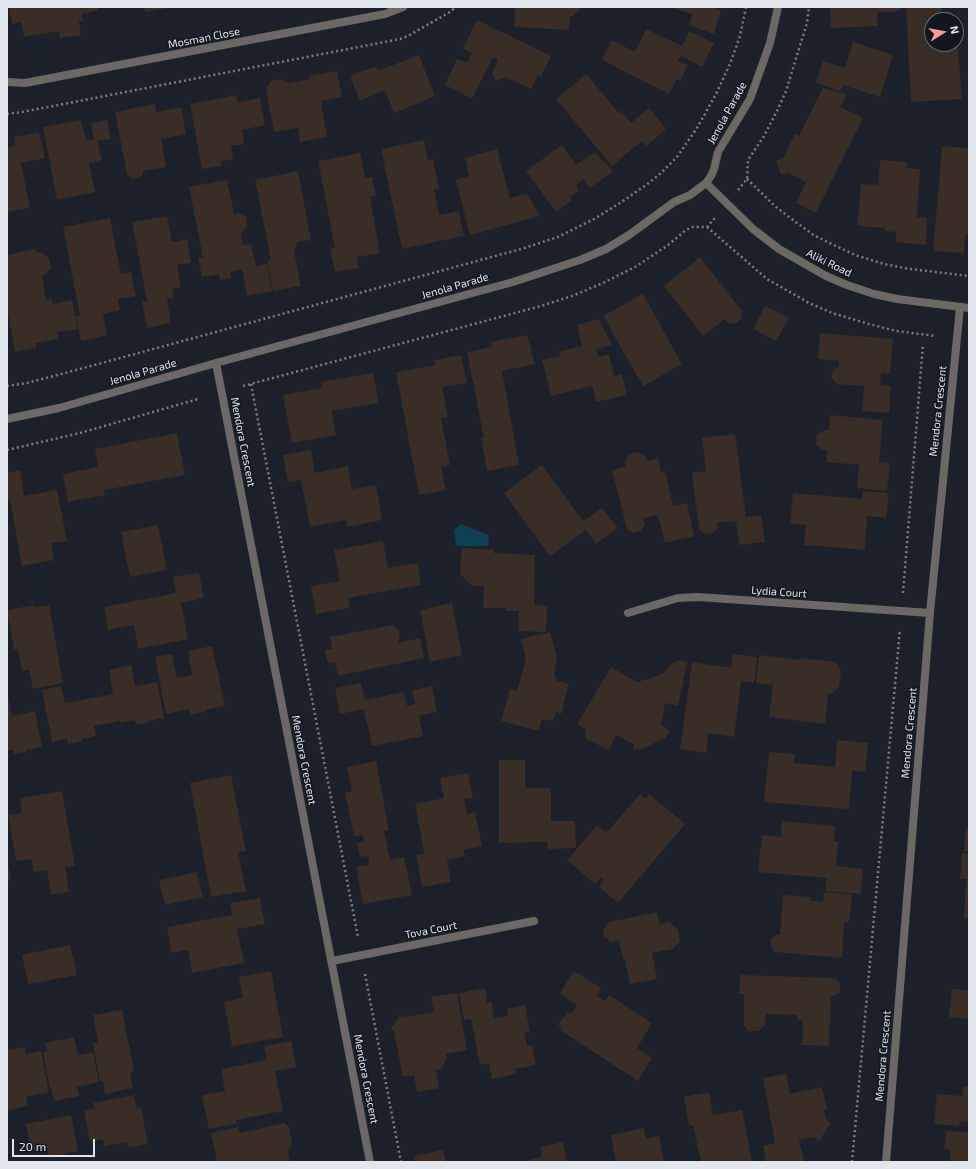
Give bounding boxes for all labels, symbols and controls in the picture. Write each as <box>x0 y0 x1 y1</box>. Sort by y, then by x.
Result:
north arrow <box>924 12 964 52</box>
street label: Mosman Close <box>167 25 241 51</box>
text: N <box>948 25 962 35</box>
street label: Jenola Parade <box>704 80 750 146</box>
street label: Aliki Road <box>804 246 854 280</box>
street label: Jenola Parade <box>420 270 490 302</box>
street label: Jenola Parade <box>108 356 178 388</box>
street label: Mendora Crescent <box>927 365 949 457</box>
street label: Mendora Crescent <box>228 396 258 488</box>
street label: Lydia Court <box>751 583 807 601</box>
street label: Mendora Crescent <box>898 687 920 779</box>
street label: Mendora Crescent <box>289 714 319 806</box>
street label: Tova Court <box>404 918 458 942</box>
street label: Mendora Crescent <box>872 1010 894 1102</box>
street label: Mendora Crescent <box>351 1033 381 1125</box>
scale bar <box>14 1131 97 1157</box>
text: 20 m <box>19 1139 46 1153</box>

